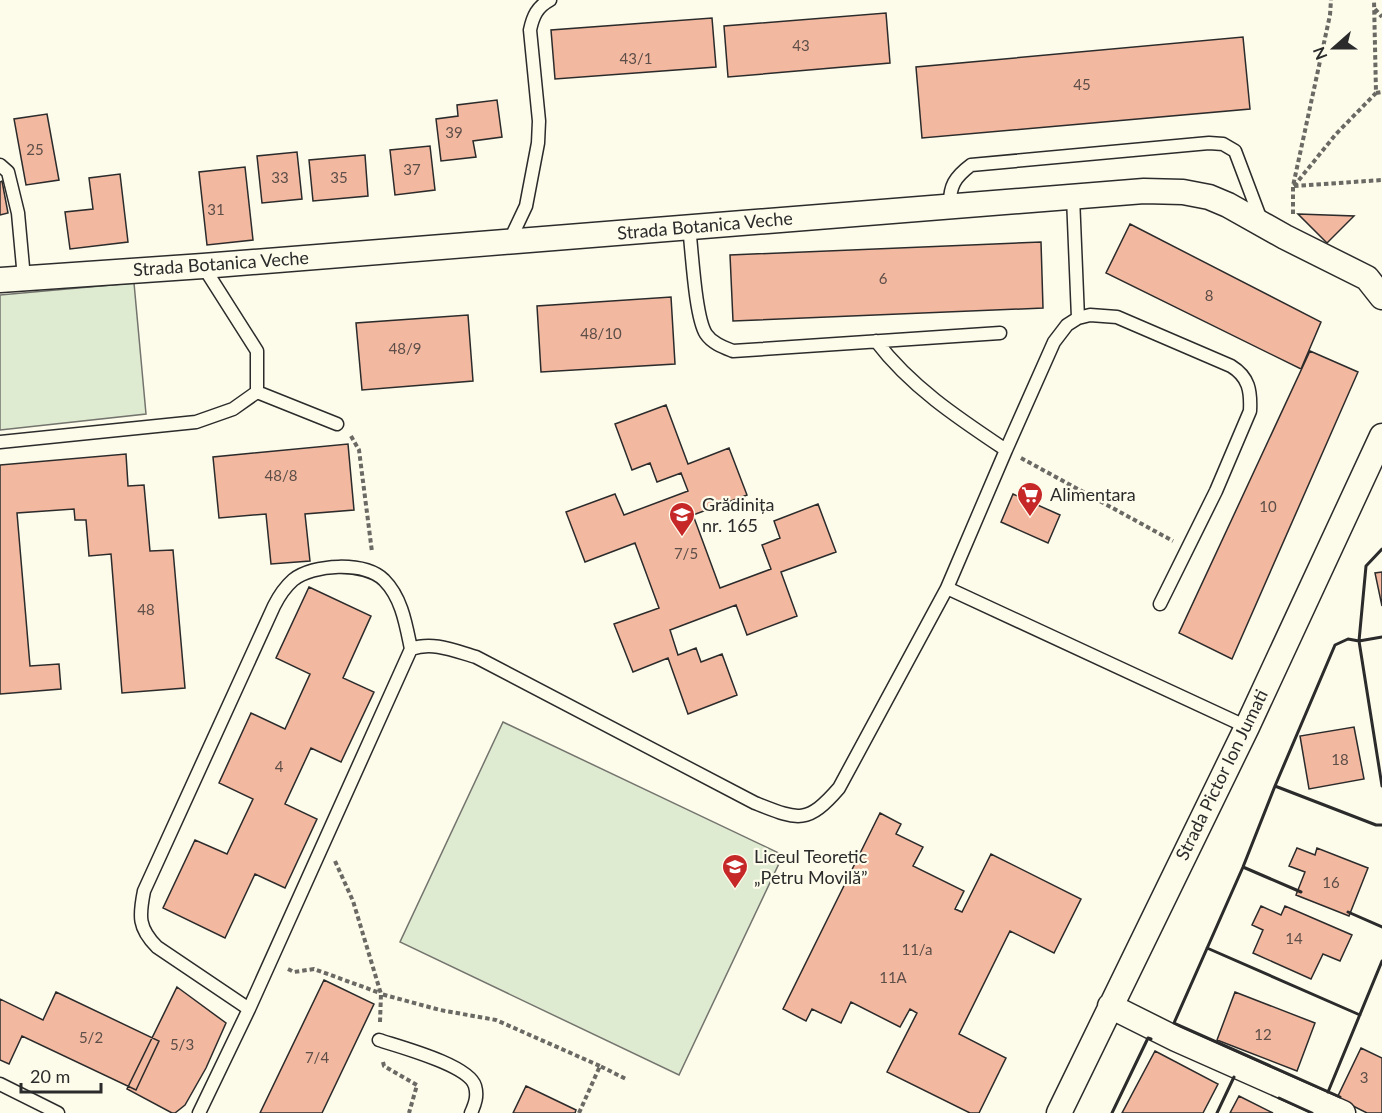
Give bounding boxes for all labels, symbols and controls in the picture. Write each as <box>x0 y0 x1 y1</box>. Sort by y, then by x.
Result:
north arrow <box>1304 18 1364 78</box>
house number: 43 <box>792 36 810 54</box>
text: N <box>1308 44 1331 63</box>
house number: 43/1 <box>620 49 652 67</box>
house number: 45 <box>1073 75 1091 93</box>
house number: 39 <box>445 123 463 141</box>
house number: 25 <box>26 140 44 158</box>
house number: 37 <box>403 160 421 178</box>
house number: 33 <box>271 168 289 186</box>
house number: 35 <box>330 168 348 186</box>
house number: 31 <box>207 200 225 218</box>
street label: Strada Botanica Veche <box>616 206 794 244</box>
street label: Strada Botanica Veche <box>132 246 310 280</box>
house number: 6 <box>879 269 888 287</box>
house number: 8 <box>1205 286 1213 304</box>
house number: 48/10 <box>580 324 622 342</box>
house number: 48/9 <box>389 339 421 357</box>
house number: 48/8 <box>265 466 297 484</box>
supermarket icon: Alimentara <box>1015 480 1045 518</box>
place label: Alimentara <box>1050 483 1136 505</box>
place label: Grădinița nr. 165 <box>702 493 775 536</box>
house number: 10 <box>1259 497 1277 515</box>
school or university icon: Grădinița nr. 165 <box>667 500 697 538</box>
house number: 7/5 <box>674 544 698 562</box>
house number: 48 <box>137 600 155 618</box>
street label: Strada Pictor Ion Jumati <box>1170 686 1272 863</box>
house number: 18 <box>1331 750 1349 768</box>
house number: 4 <box>275 757 284 775</box>
place label: Liceul Teoretic „Petru Movilă” <box>754 845 868 888</box>
school or university icon: Liceul Teoretic „Petru Movilă” <box>720 852 750 890</box>
house number: 16 <box>1322 873 1340 891</box>
house number: 14 <box>1285 929 1303 947</box>
house number: 11/a <box>901 940 933 958</box>
house number: 11A <box>879 968 908 986</box>
house number: 12 <box>1254 1025 1272 1043</box>
house number: 5/2 <box>79 1028 103 1046</box>
house number: 5/3 <box>170 1035 194 1053</box>
house number: 7/4 <box>305 1048 329 1066</box>
scale bar <box>21 1056 100 1094</box>
text: 20 m <box>30 1065 70 1087</box>
house number: 3 <box>1360 1068 1368 1086</box>

